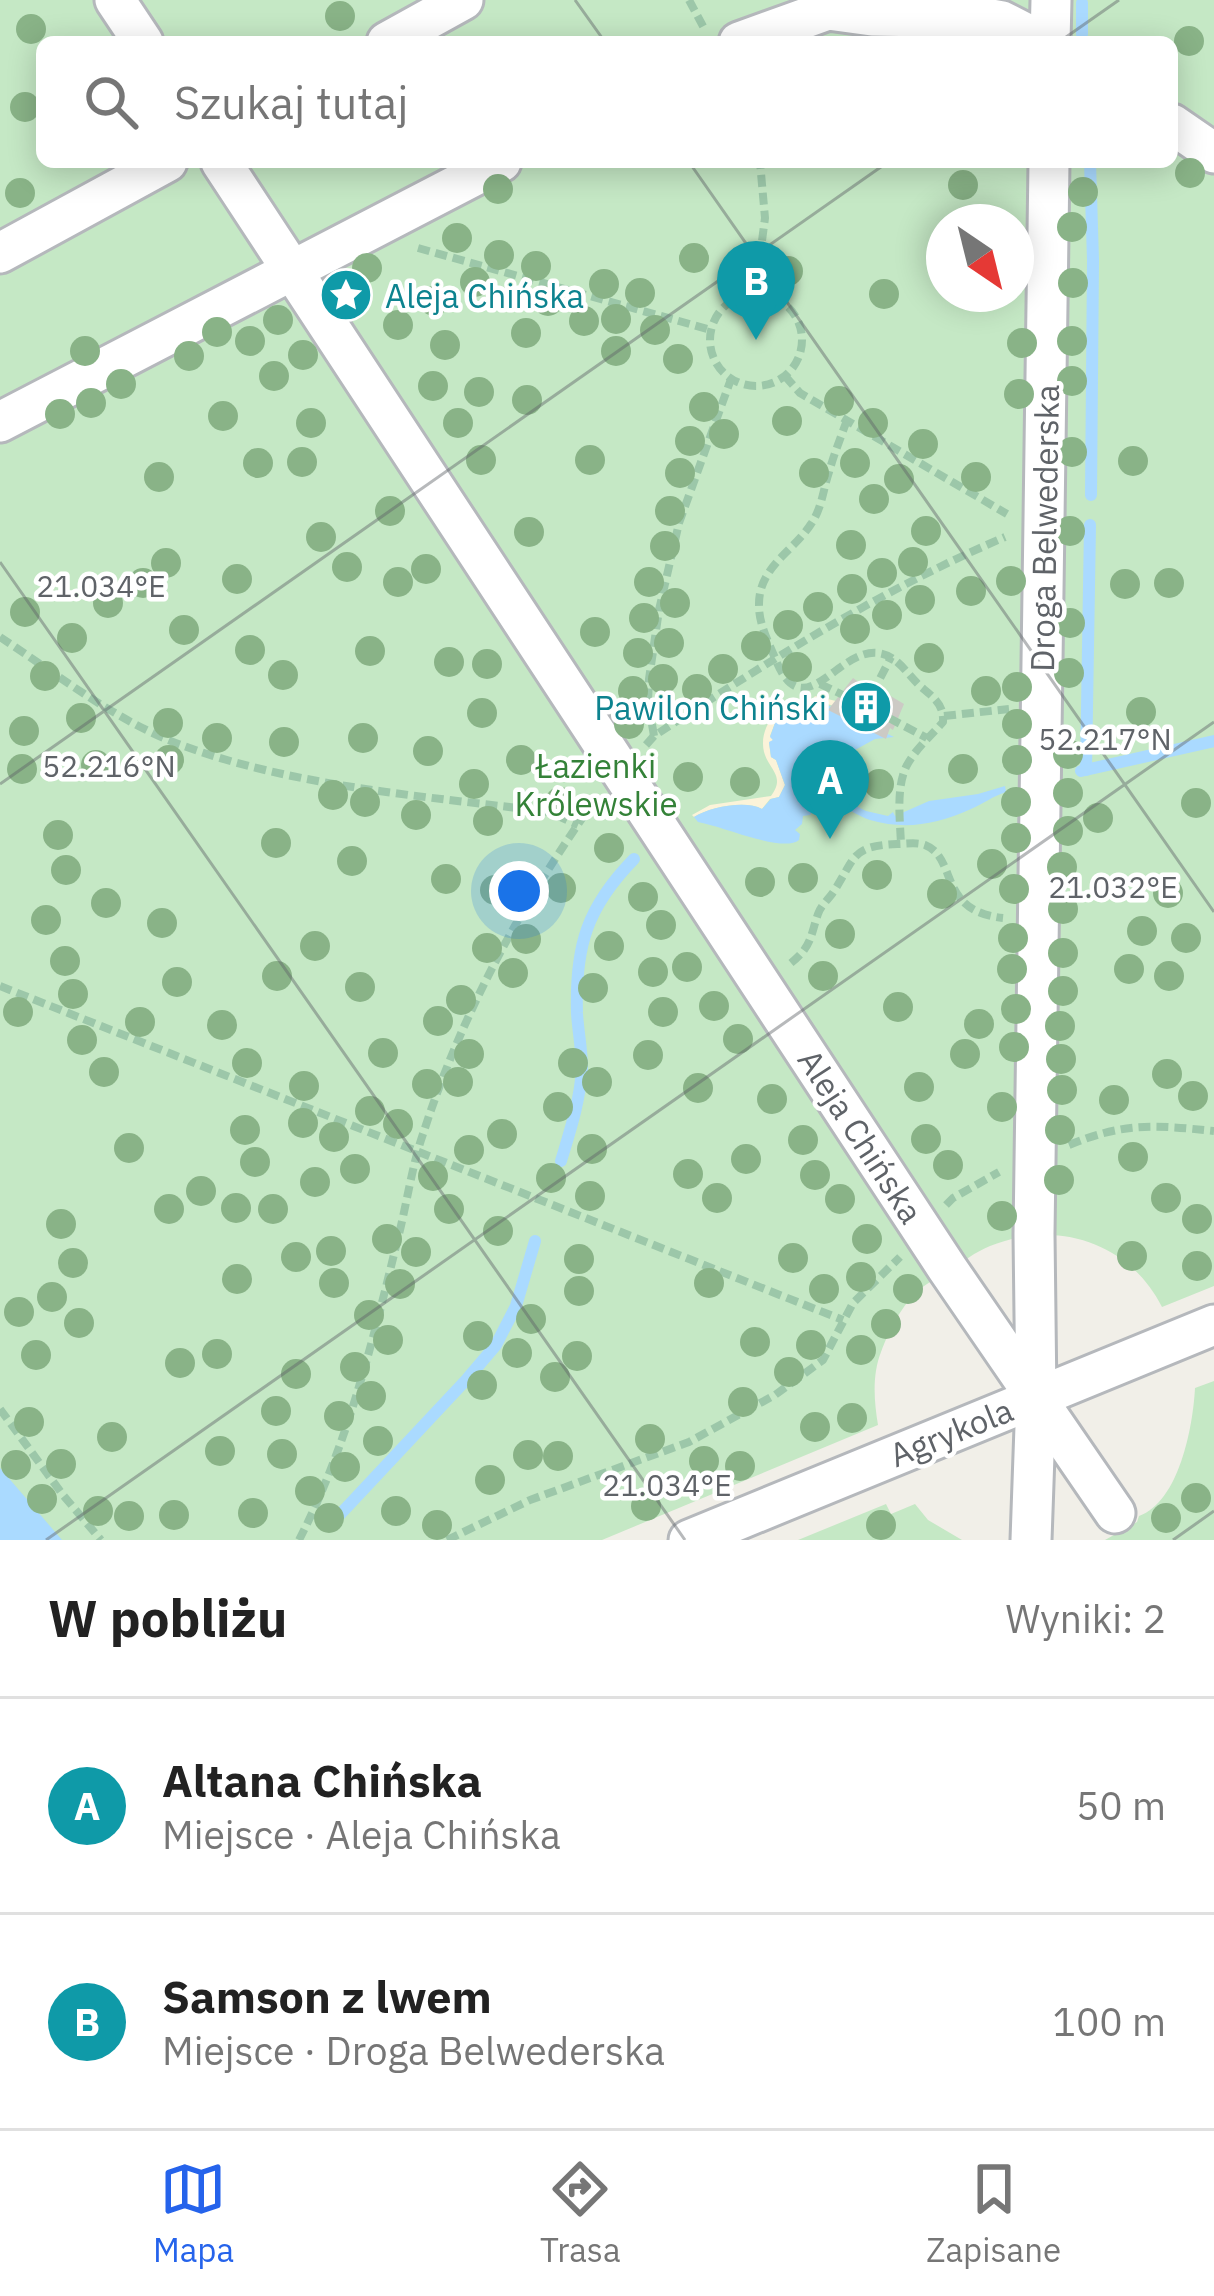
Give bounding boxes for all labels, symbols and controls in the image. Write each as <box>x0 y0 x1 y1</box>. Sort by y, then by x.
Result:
search box <box>36 36 1178 168</box>
icon: search <box>78 69 144 135</box>
text: Szukaj tutaj <box>174 73 408 131</box>
north arrow <box>926 204 1034 312</box>
pin: B <box>717 241 795 340</box>
place icon: Aleja Chińska <box>318 267 374 323</box>
place label: Aleja Chińska <box>385 274 584 317</box>
street label: Droga Belwederska <box>1020 384 1068 672</box>
text: 21.034°E <box>36 566 166 605</box>
building icon: Pawilon Chiński <box>838 679 894 735</box>
place label: Pawilon Chiński <box>594 686 827 729</box>
text: 52.217°N <box>1038 719 1172 758</box>
pin: A <box>791 740 869 839</box>
park label: Łazienki Królewskie <box>514 744 678 825</box>
text: 52.216°N <box>42 746 176 785</box>
your location <box>489 861 549 921</box>
text: 21.032°E <box>1048 867 1178 906</box>
street label: Aleja Chińska <box>789 1041 933 1231</box>
street label: Agrykola <box>883 1388 1019 1476</box>
text: 21.034°E <box>602 1465 732 1504</box>
text: W pobliżu <box>48 1585 287 1651</box>
text: Wyniki: 2 <box>1006 1593 1166 1644</box>
text: Altana Chińska <box>162 1751 482 1809</box>
text: A <box>74 1780 100 1831</box>
text: 50 m <box>1076 1780 1166 1831</box>
text: Miejsce · Aleja Chińska <box>162 1809 561 1860</box>
text: Samson z lwem <box>162 1967 492 2025</box>
text: B <box>74 1996 100 2047</box>
text: 100 m <box>1053 1996 1166 2047</box>
text: Miejsce · Droga Belwederska <box>162 2025 665 2076</box>
tab: Mapa <box>153 2156 234 2271</box>
tab: Trasa <box>540 2156 621 2271</box>
tab: Zapisane <box>926 2156 1061 2271</box>

